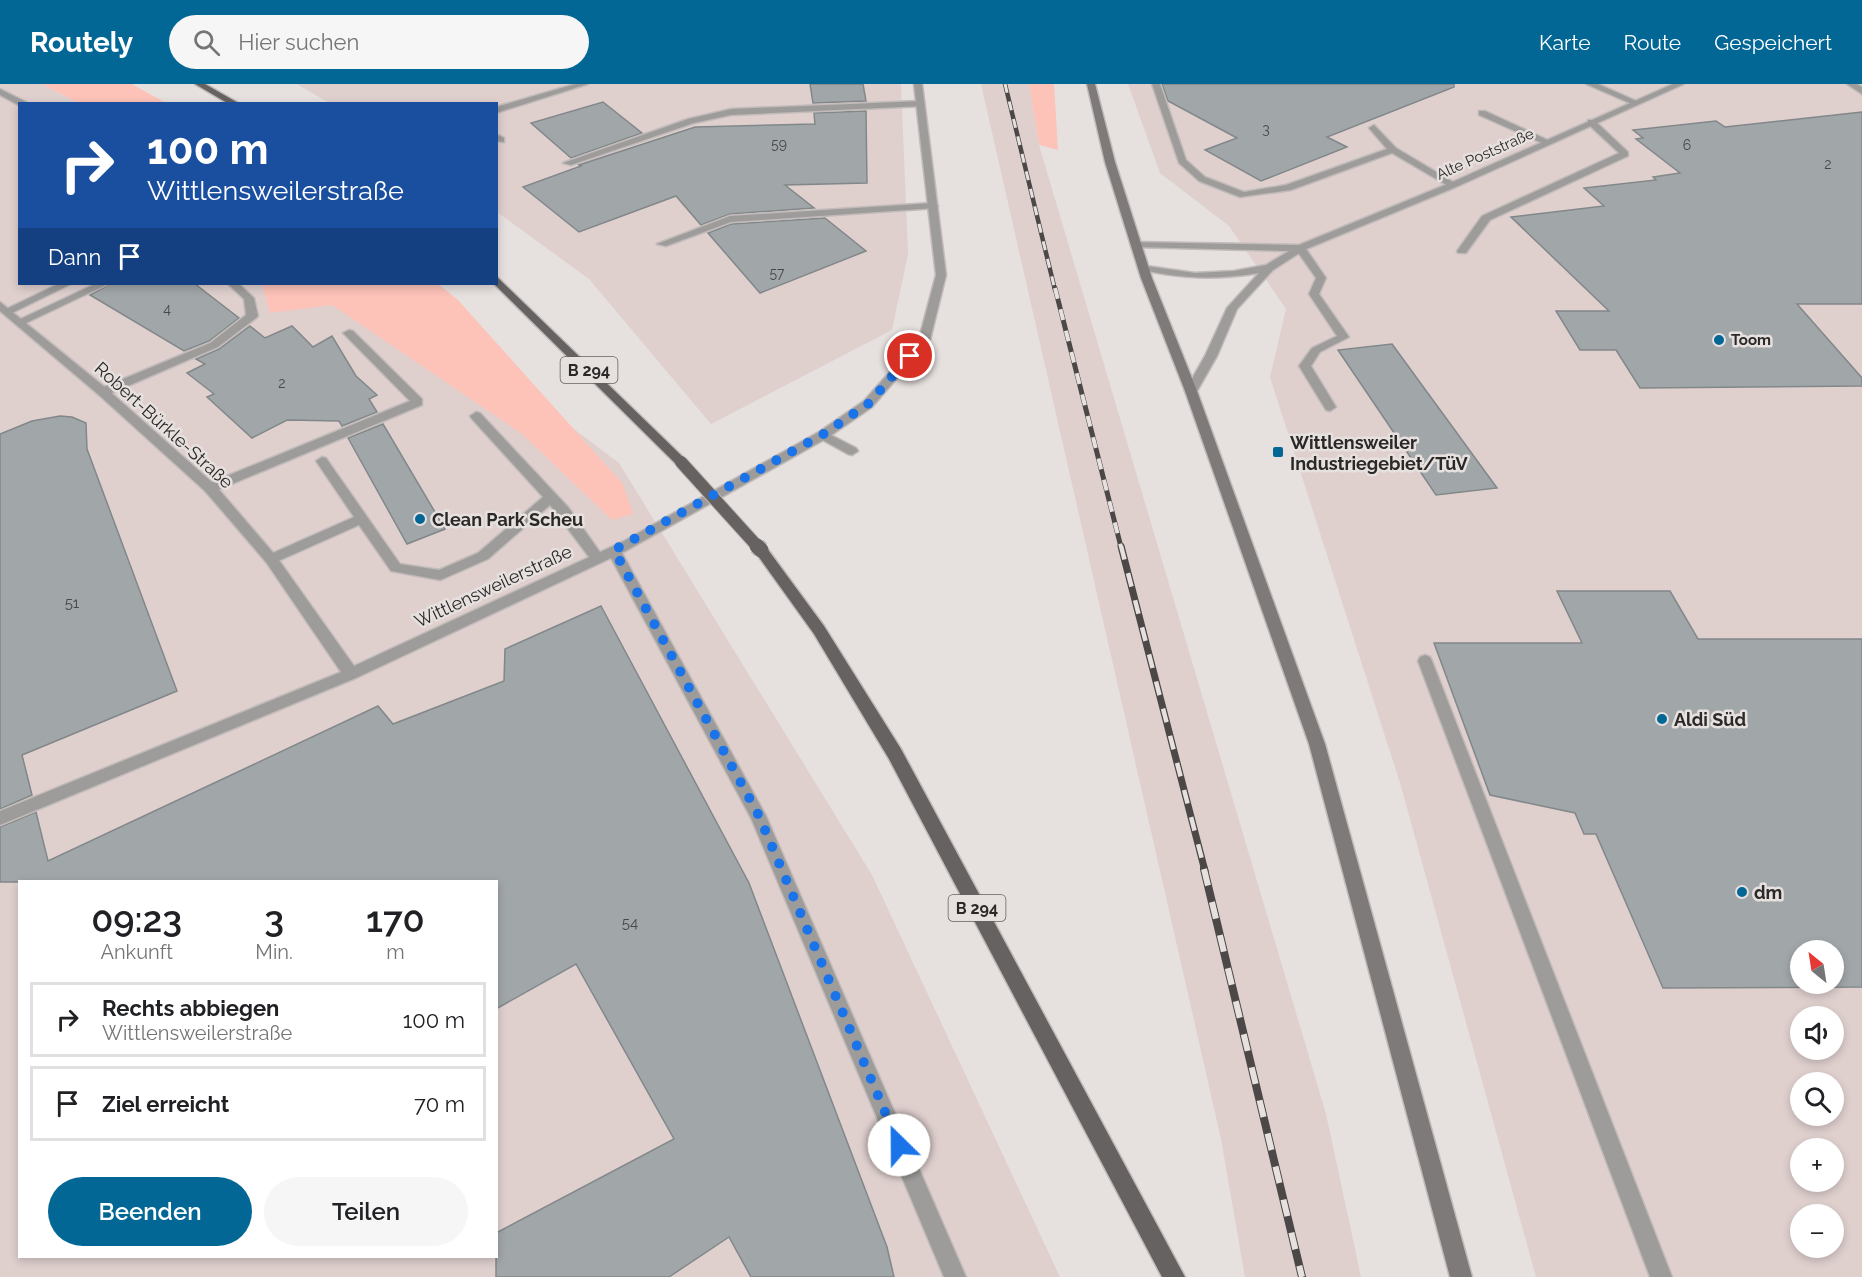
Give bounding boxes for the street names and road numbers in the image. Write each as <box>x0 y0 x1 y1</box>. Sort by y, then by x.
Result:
street label: Alte Poststraße <box>1433 124 1537 184</box>
street label: Robert-Bürkle-Straße <box>91 357 238 493</box>
road number: B 294 <box>560 357 618 383</box>
street label: Wittlensweilerstraße <box>411 540 575 632</box>
road number: B 294 <box>948 895 1006 921</box>

